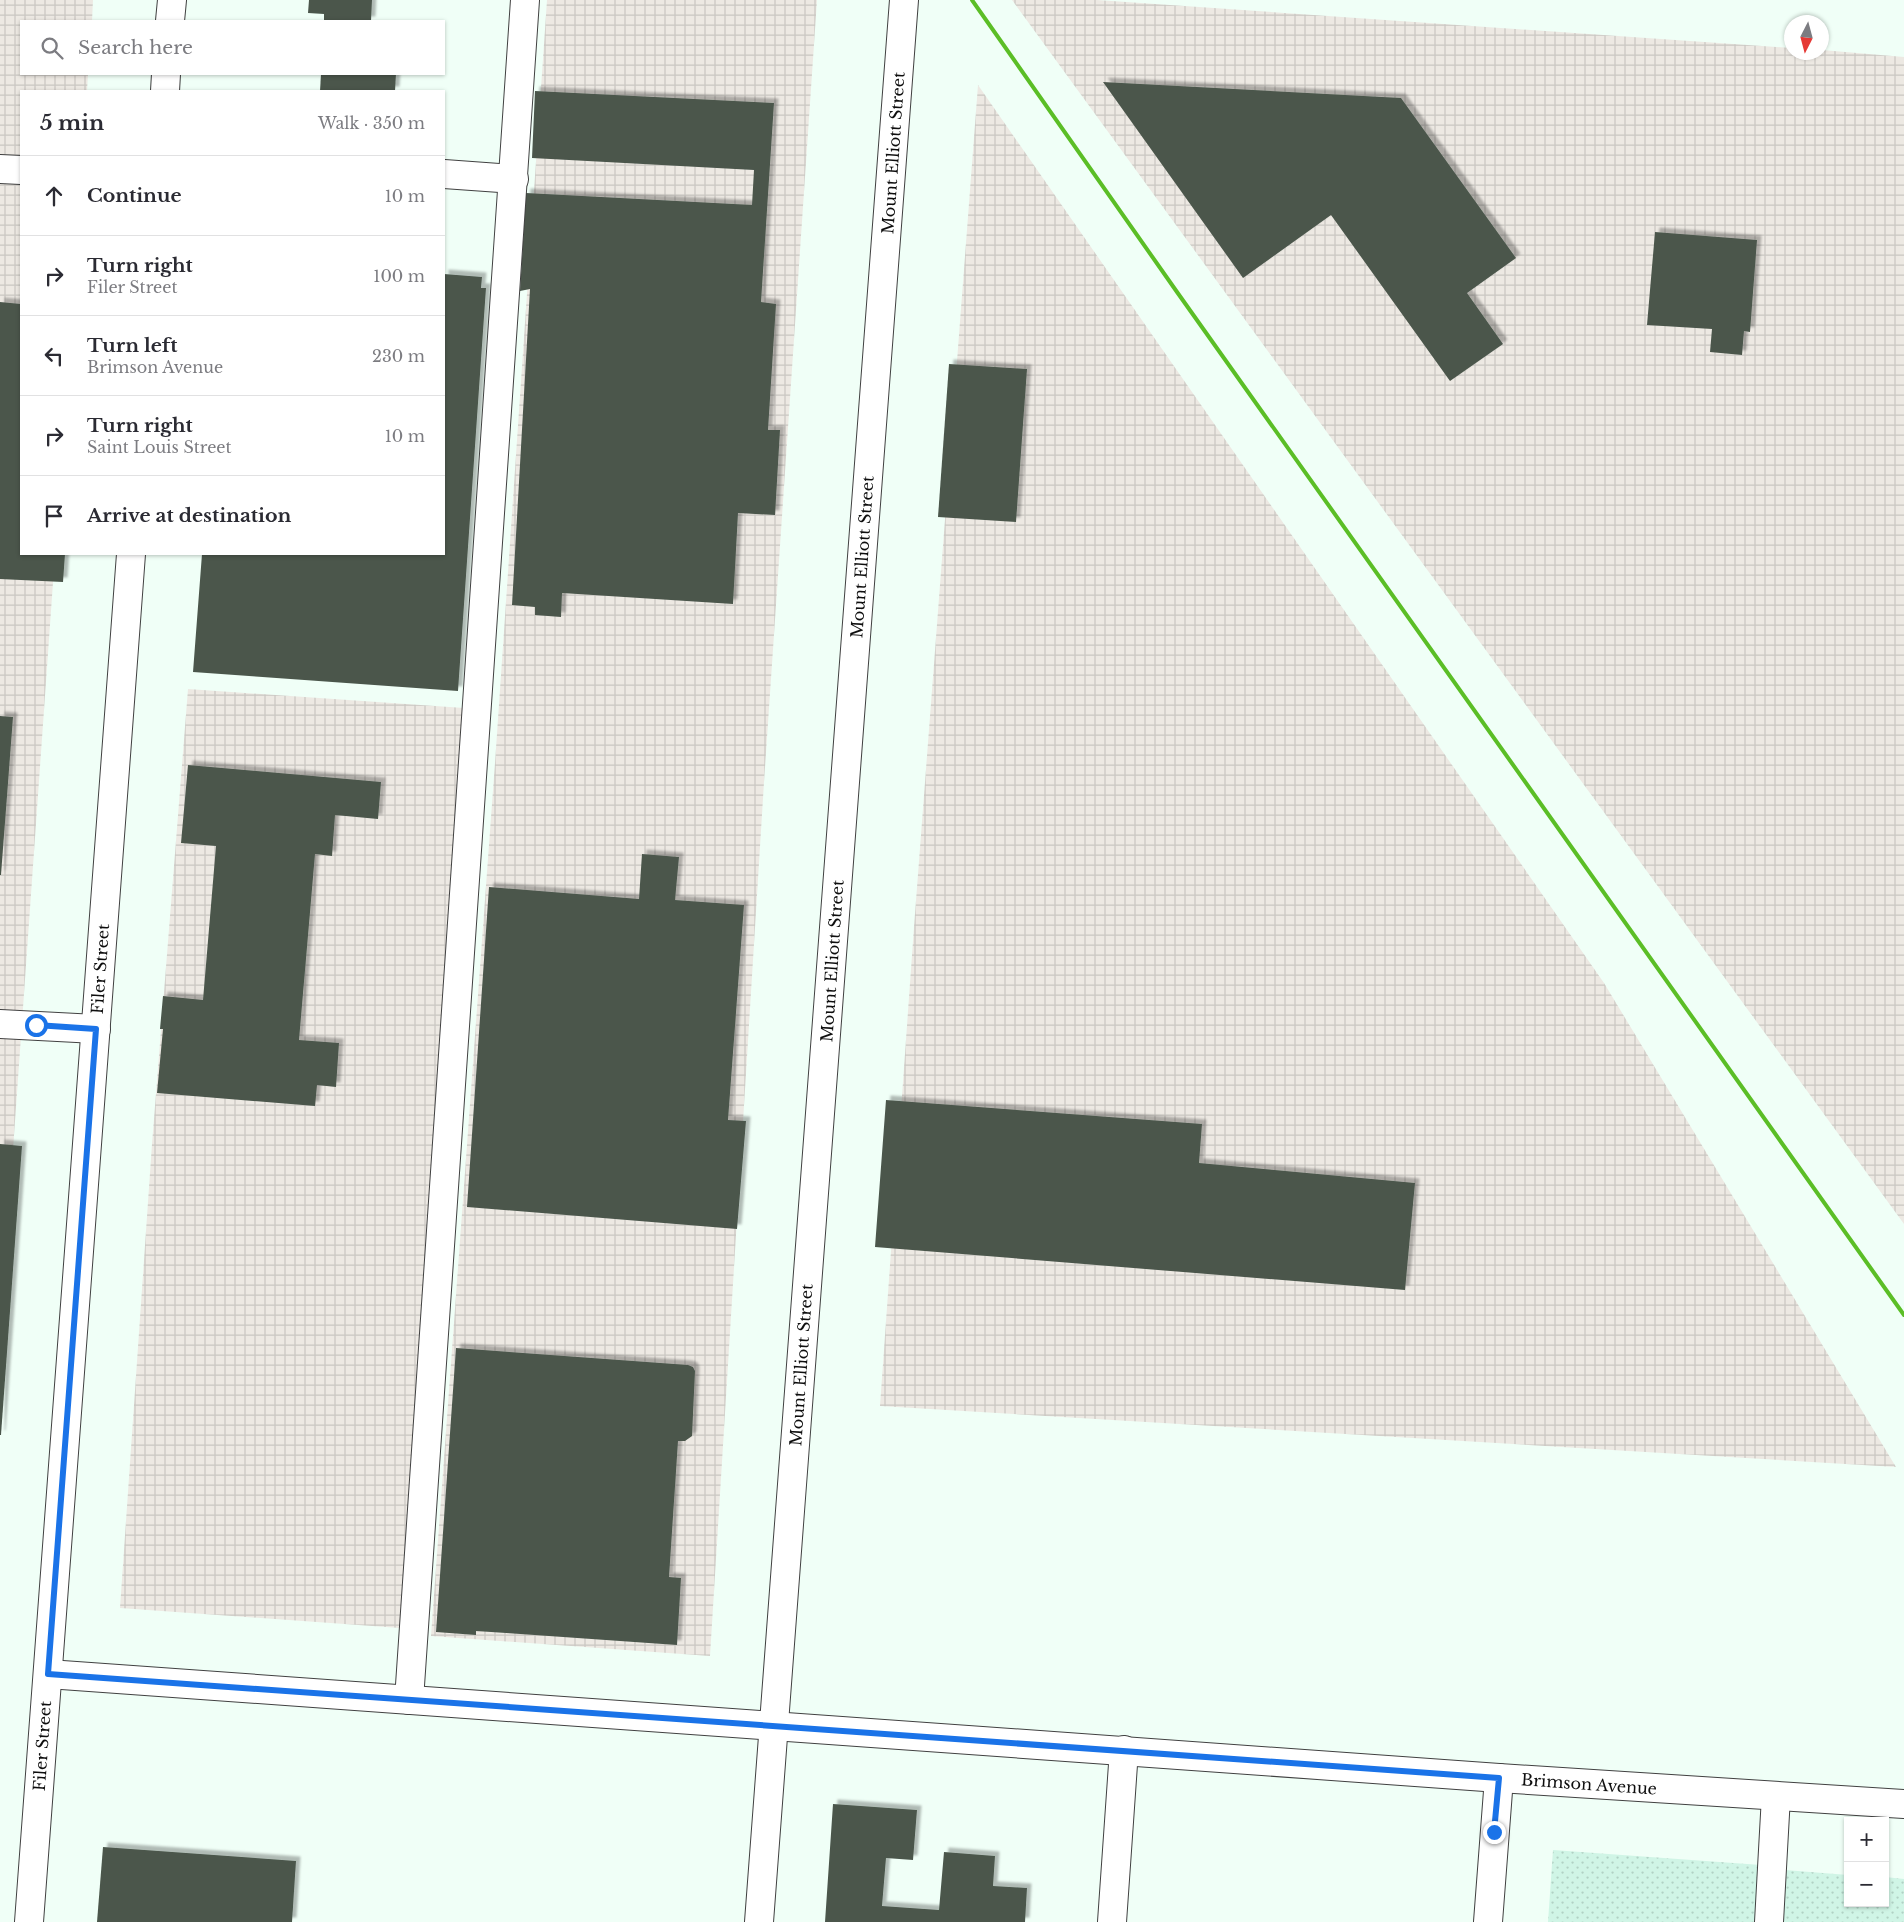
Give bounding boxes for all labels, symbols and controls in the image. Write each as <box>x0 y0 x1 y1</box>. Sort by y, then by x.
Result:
north arrow <box>1784 15 1829 60</box>
search box <box>20 20 445 75</box>
icon: search <box>38 34 66 62</box>
text: Search here <box>78 36 193 59</box>
street label: Mount Elliott Street <box>877 71 909 235</box>
text: 5 min <box>40 110 104 136</box>
text: Walk · 350 m <box>318 113 425 133</box>
icon: ahead <box>40 182 68 210</box>
text: Continue <box>87 184 182 207</box>
text: 10 m <box>385 186 425 206</box>
text: Turn right <box>87 254 193 277</box>
icon: right <box>40 262 68 290</box>
text: 100 m <box>373 266 425 286</box>
text: Filer Street <box>87 277 177 297</box>
text: Turn left <box>87 334 178 357</box>
icon: left <box>40 342 68 370</box>
text: 230 m <box>372 346 425 366</box>
text: Brimson Avenue <box>87 357 223 377</box>
text: Turn right <box>87 414 193 437</box>
icon: right <box>40 422 68 450</box>
text: 10 m <box>385 426 425 446</box>
text: Saint Louis Street <box>87 437 232 457</box>
street label: Mount Elliott Street <box>846 475 878 639</box>
icon: arrive <box>40 502 68 530</box>
text: Arrive at destination <box>87 504 291 527</box>
street label: Mount Elliott Street <box>816 879 848 1043</box>
street label: Filer Street <box>87 923 113 1015</box>
route start <box>25 1014 48 1037</box>
street label: Mount Elliott Street <box>785 1283 817 1447</box>
street label: Filer Street <box>29 1700 55 1792</box>
street label: Brimson Avenue <box>1520 1769 1658 1799</box>
map controls <box>1844 1817 1889 1907</box>
button: + <box>1844 1817 1889 1862</box>
route end <box>1483 1821 1506 1844</box>
button: − <box>1844 1862 1889 1907</box>

